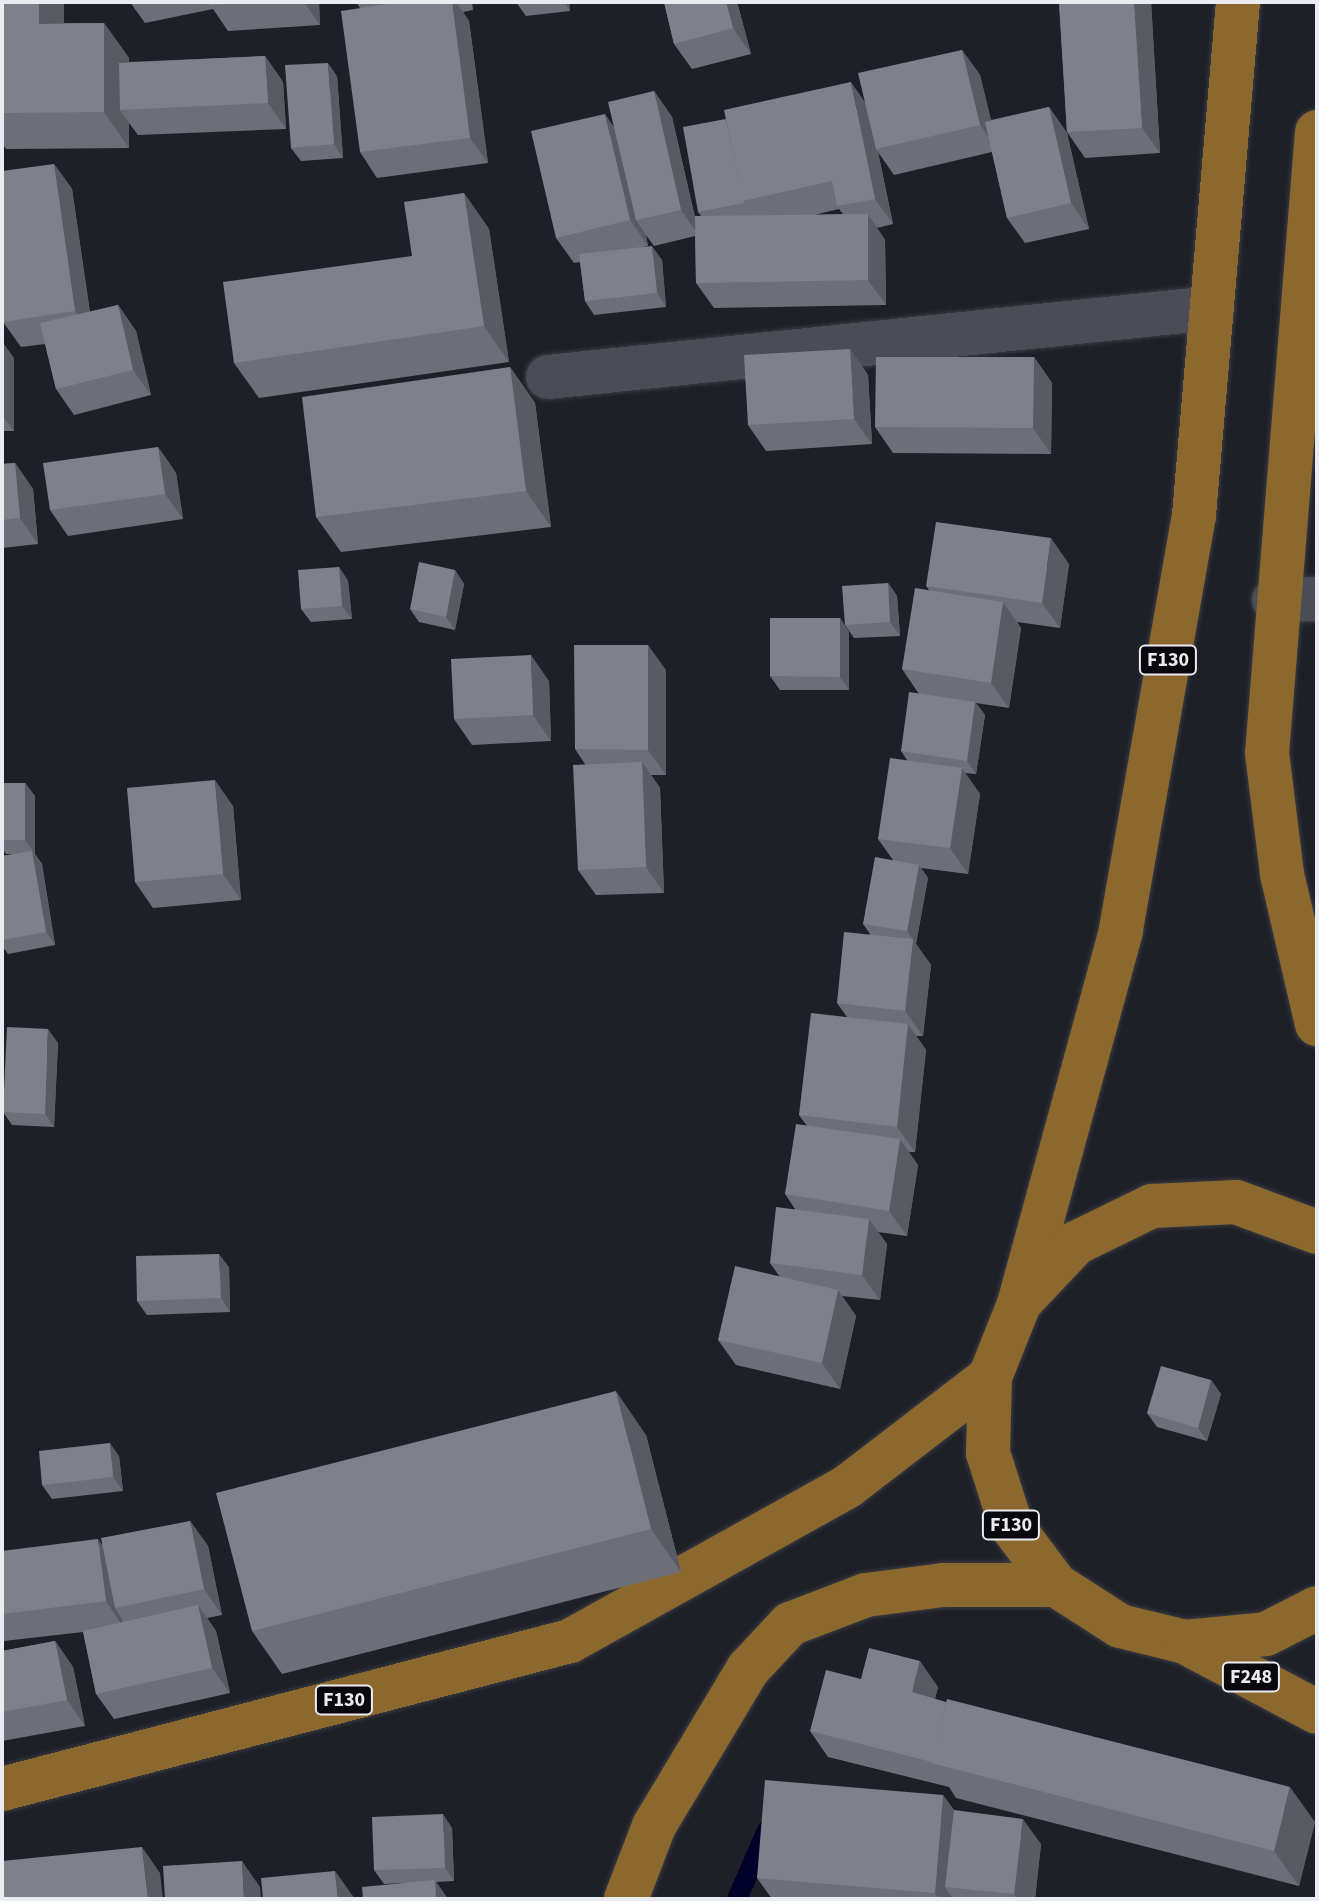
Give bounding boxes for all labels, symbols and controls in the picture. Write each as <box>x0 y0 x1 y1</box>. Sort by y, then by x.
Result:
road number: F130 <box>1138 644 1198 676</box>
road number: F130 <box>981 1509 1041 1541</box>
road number: F248 <box>1221 1661 1281 1693</box>
road number: F130 <box>314 1684 374 1716</box>

